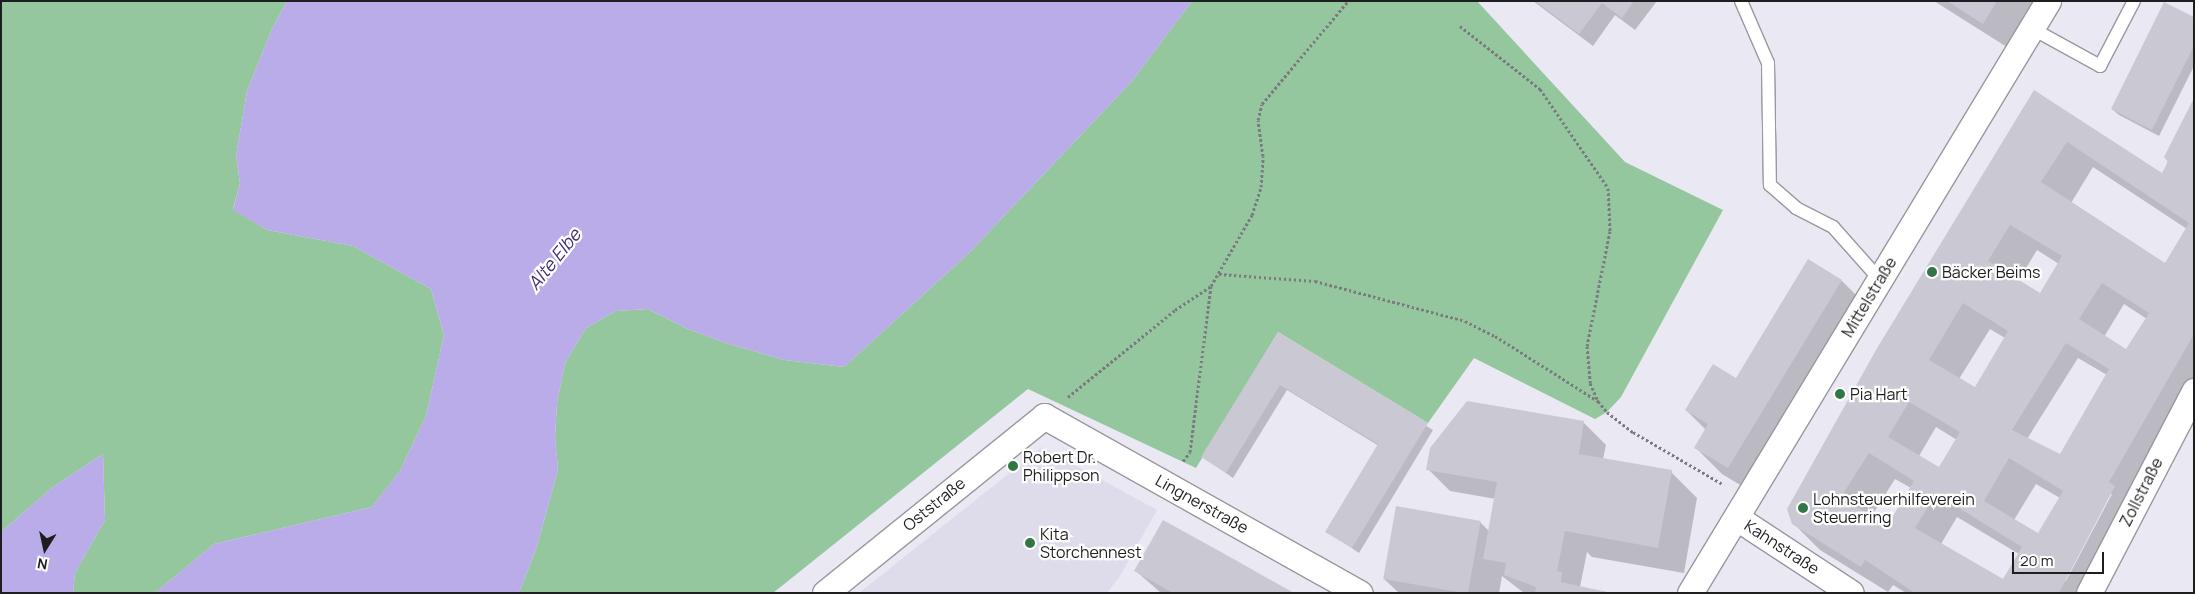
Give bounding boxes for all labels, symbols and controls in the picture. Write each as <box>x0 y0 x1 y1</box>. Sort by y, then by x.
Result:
water label: Alte Elbe <box>523 224 585 294</box>
street label: Mittelstraße <box>1838 253 1900 341</box>
place label: Bäcker Beims <box>1942 262 2041 282</box>
marker: Bäcker Beims <box>1926 266 1938 278</box>
place label: Pia Hart <box>1850 384 1908 404</box>
marker: Pia Hart <box>1834 388 1846 400</box>
place label: Robert Dr. Philippson <box>1023 447 1100 485</box>
street label: Zollstraße <box>2115 454 2167 530</box>
marker: Robert Dr. Philippson <box>1007 460 1019 472</box>
street label: Lingnerstraße <box>1152 471 1252 537</box>
street label: Oststraße <box>899 473 969 535</box>
place label: Lohnsteuerhilfeverein Steuerring <box>1813 489 1975 527</box>
marker: Lohnsteuerhilfeverein Steuerring <box>1797 502 1809 514</box>
street label: Kahnstraße <box>1741 516 1823 578</box>
north arrow <box>20 524 70 574</box>
place label: Kita Storchennest <box>1040 524 1142 562</box>
marker: Kita Storchennest <box>1024 537 1036 549</box>
scale bar <box>2015 542 2108 574</box>
text: 20 m <box>2020 550 2053 571</box>
text: N <box>36 554 49 574</box>

